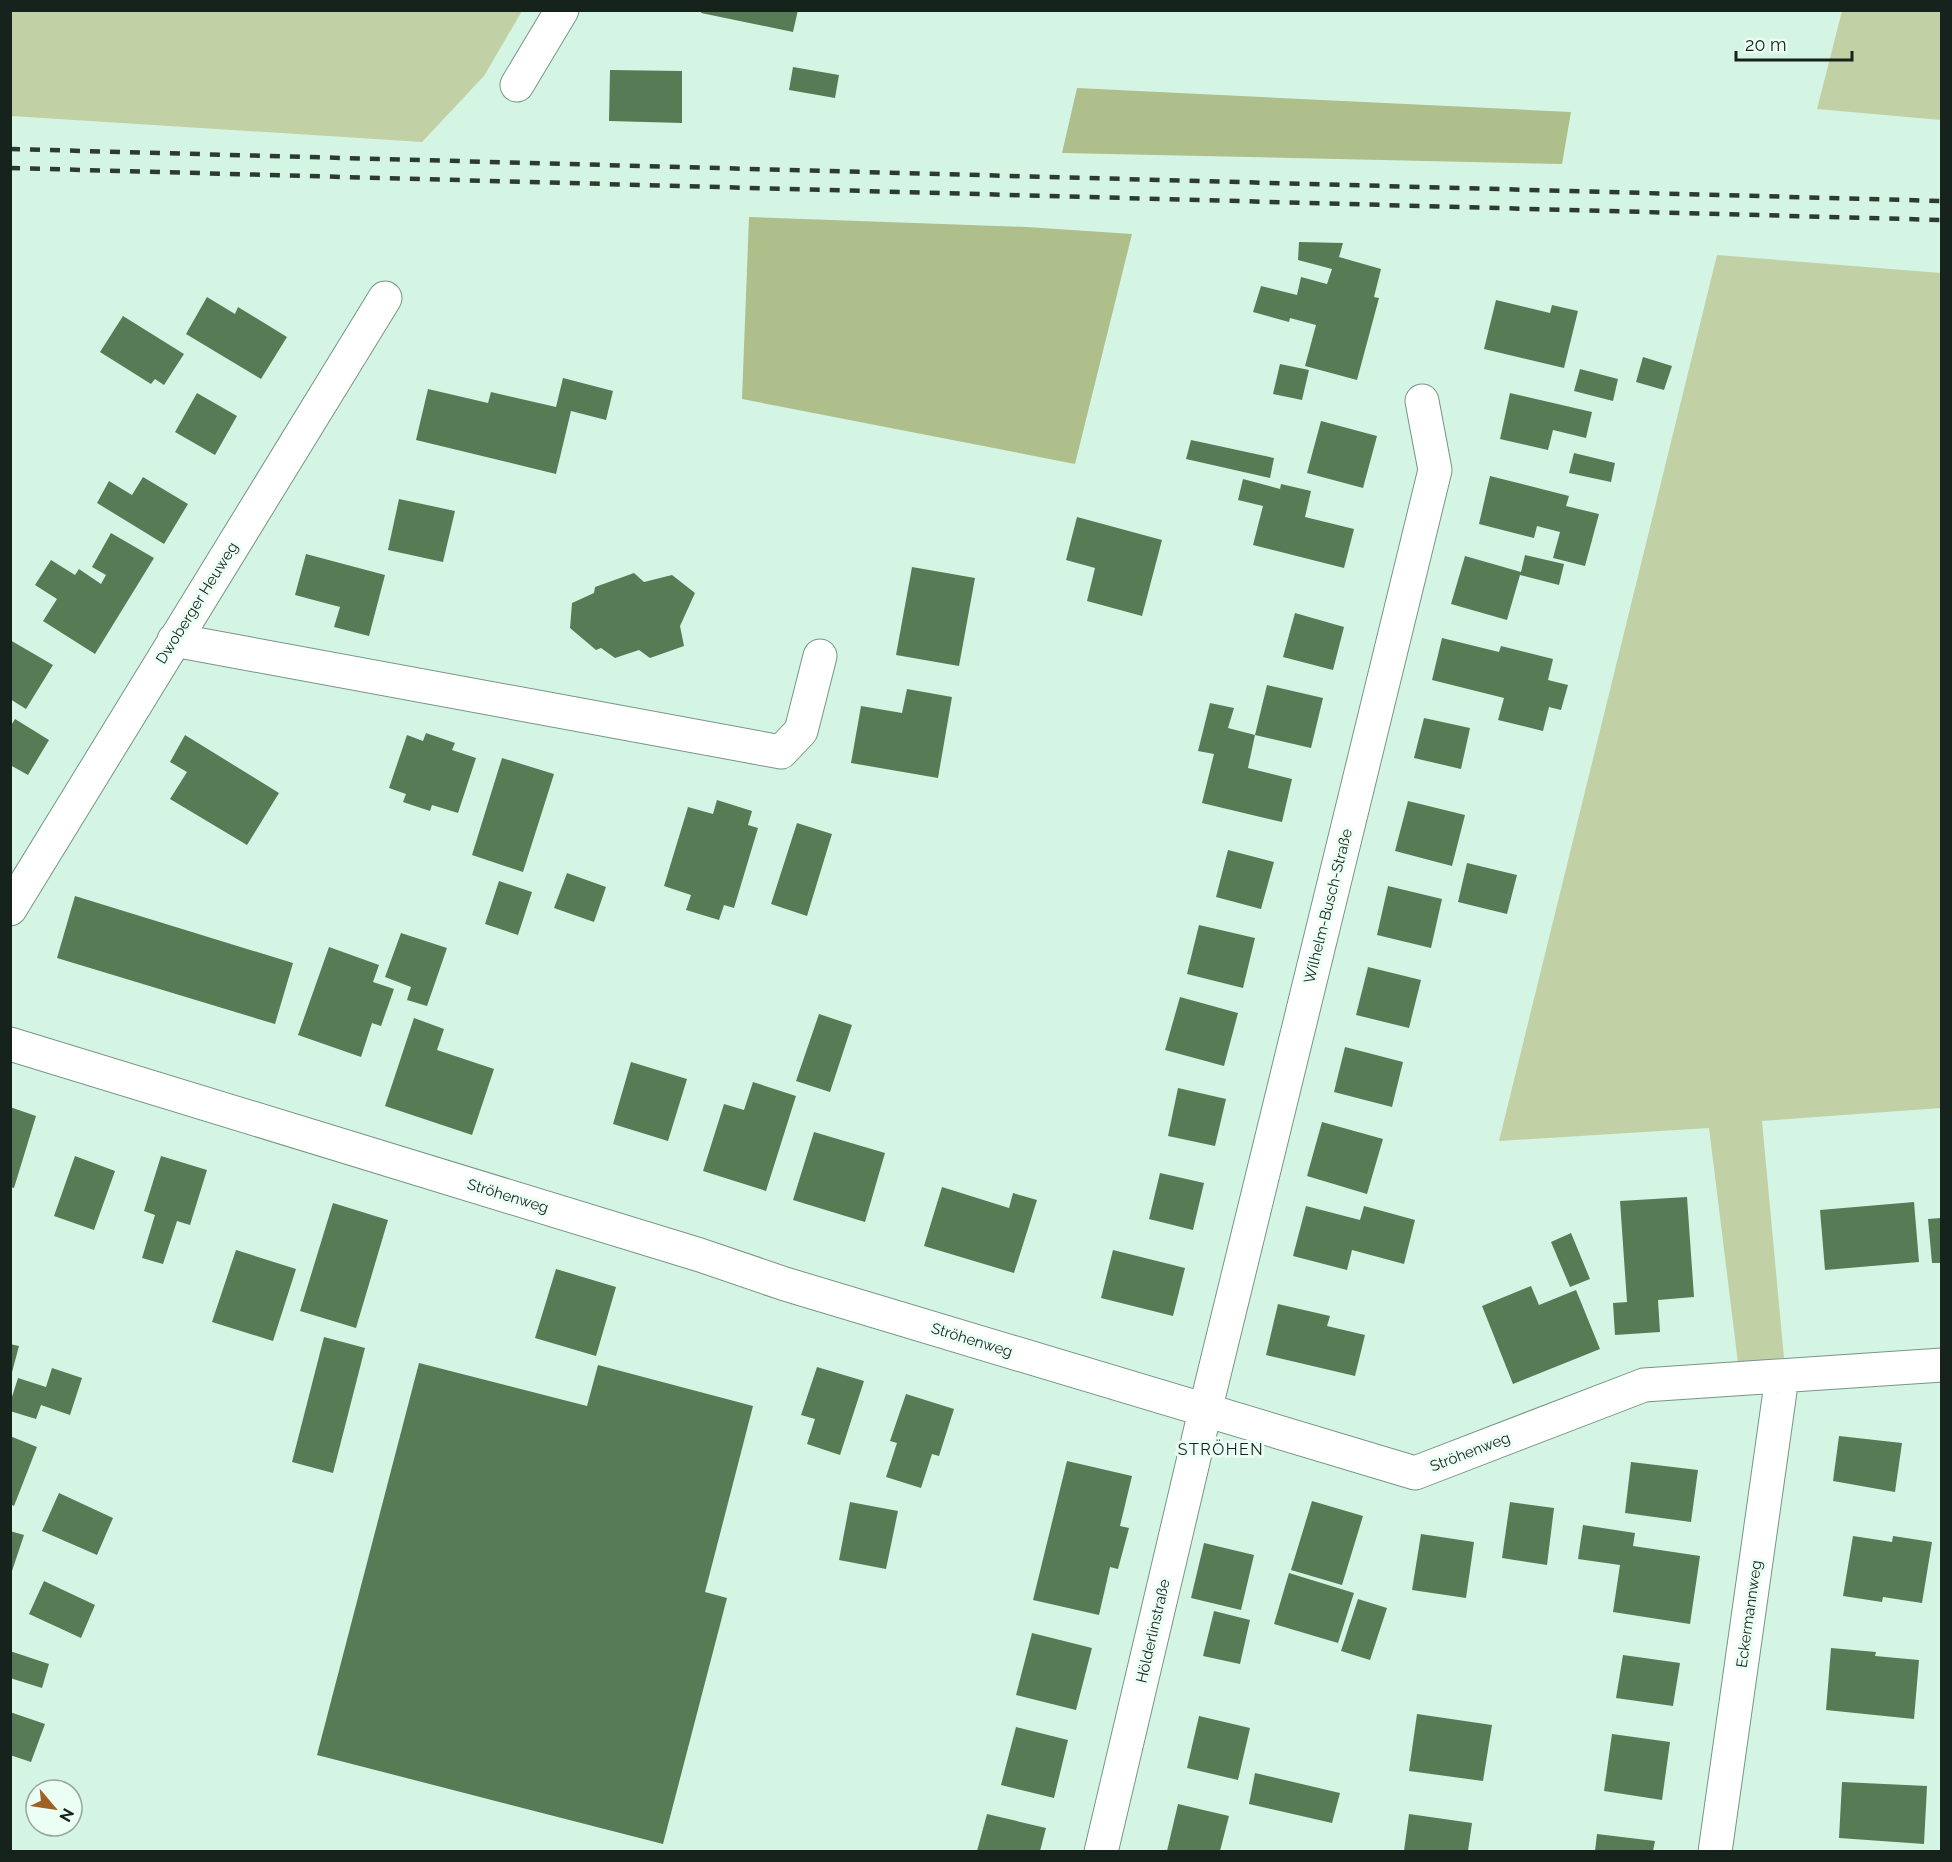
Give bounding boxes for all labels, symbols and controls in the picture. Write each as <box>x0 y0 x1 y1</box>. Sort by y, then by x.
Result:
scale bar <box>1736 24 1852 62</box>
text: 20 m <box>1745 34 1787 55</box>
street label: Dwoberger Heuweg <box>152 539 242 667</box>
street label: Wilhelm-Busch-Straße <box>1300 827 1356 985</box>
street label: Ströhenweg <box>465 1175 551 1217</box>
street label: Ströhenweg <box>929 1319 1015 1361</box>
street label: Ströhenweg <box>1428 1429 1512 1475</box>
district label: STRÖHEN <box>1178 1439 1264 1459</box>
street label: Eckermannweg <box>1733 1559 1765 1669</box>
street label: Hölderlinstraße <box>1132 1577 1174 1685</box>
north arrow <box>24 1778 84 1838</box>
text: N <box>55 1805 78 1825</box>

